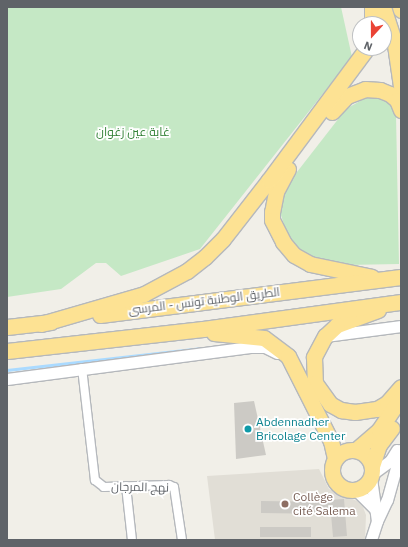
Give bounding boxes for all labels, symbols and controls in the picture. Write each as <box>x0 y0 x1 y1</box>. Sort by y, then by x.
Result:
north arrow <box>352 16 392 56</box>
text: N <box>362 38 374 54</box>
park label: غابة عين زغوان <box>96 125 170 139</box>
street label: الطريق الوطنية تونس - المرسى <box>127 285 281 317</box>
place label: Abdennadher Bricolage Center <box>256 415 345 443</box>
marker: Abdennadher Bricolage Center <box>243 424 253 434</box>
street label: نهج المرجان <box>111 479 169 495</box>
place label: Collège cité Salema <box>293 490 356 518</box>
marker: Collège cité Salema <box>280 499 290 509</box>

